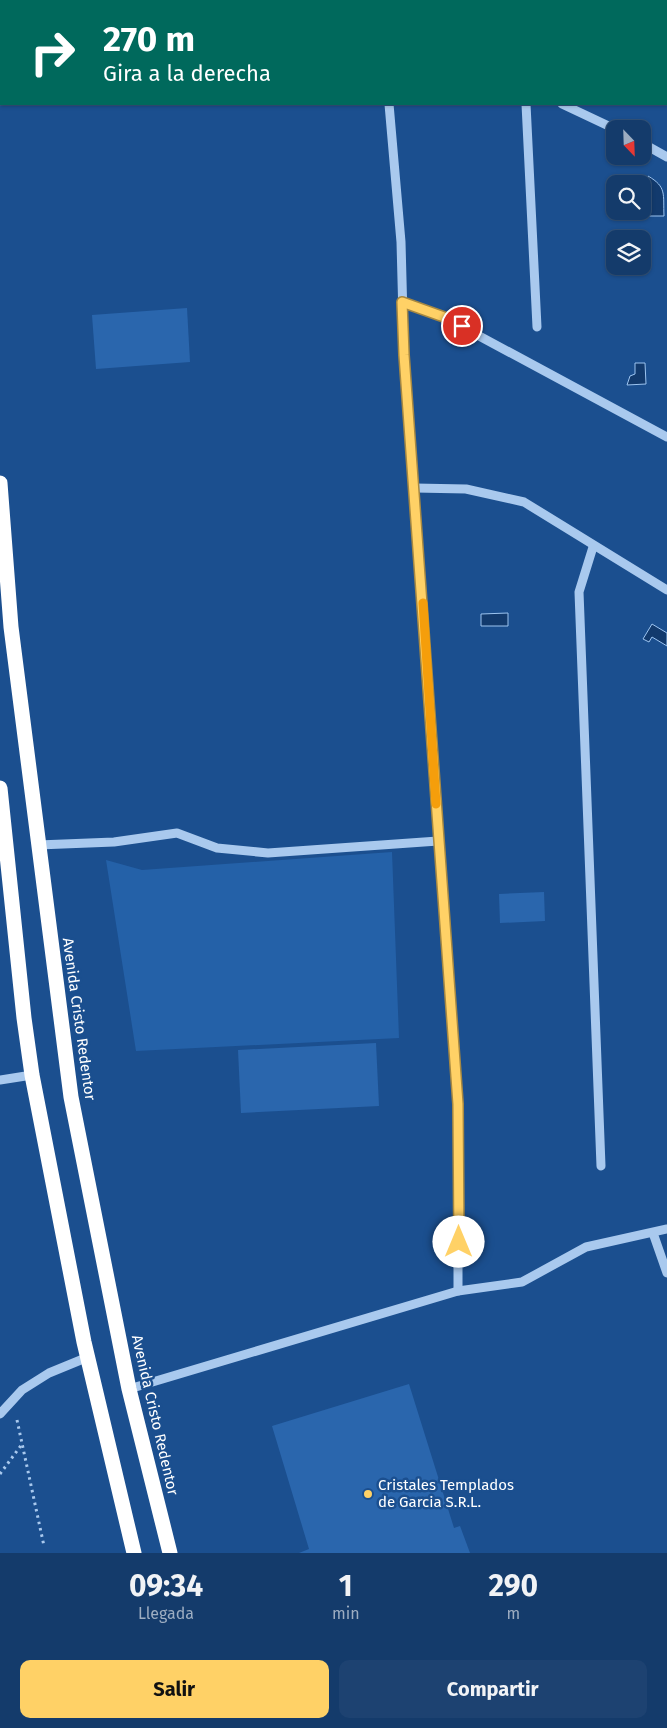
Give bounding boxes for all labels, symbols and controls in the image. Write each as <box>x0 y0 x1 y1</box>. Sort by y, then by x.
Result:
text: 270 m <box>103 18 195 60</box>
icon: right <box>20 20 85 85</box>
text: Gira a la derecha <box>103 60 271 87</box>
north arrow <box>606 120 651 165</box>
map controls <box>606 120 651 275</box>
button: search <box>606 175 651 220</box>
button: layers <box>606 230 651 275</box>
pin <box>441 305 483 347</box>
icon: arrive <box>448 312 476 340</box>
street label: Avenida Cristo Redentor <box>59 937 99 1102</box>
position arrow <box>432 1215 484 1267</box>
street label: Avenida Cristo Redentor <box>128 1333 182 1497</box>
place label: Cristales Templados de Garcia S.R.L. <box>378 1476 514 1511</box>
marker: Cristales Templados de Garcia S.R.L. <box>362 1488 374 1500</box>
text: 09:34 <box>129 1568 203 1604</box>
text: 1 <box>339 1568 353 1604</box>
text: 290 <box>489 1568 538 1604</box>
text: Llegada <box>138 1604 194 1623</box>
text: min <box>332 1604 360 1623</box>
text: m <box>506 1604 520 1623</box>
button: Salir <box>20 1660 329 1718</box>
button: Compartir <box>339 1660 647 1718</box>

